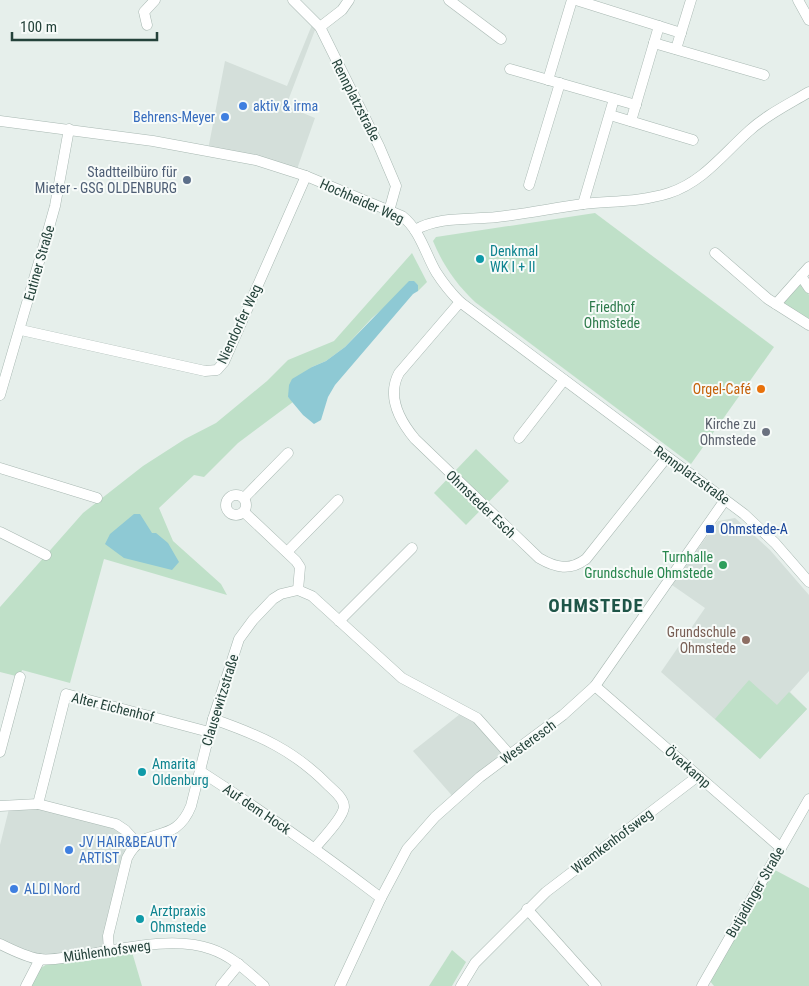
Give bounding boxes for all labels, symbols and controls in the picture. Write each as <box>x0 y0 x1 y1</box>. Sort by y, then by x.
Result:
scale bar <box>12 10 158 42</box>
text: 100 m <box>20 18 57 36</box>
street label: Rennplatzstraße <box>328 56 384 144</box>
place label: aktiv & irma <box>253 98 318 114</box>
marker: aktiv & irma <box>237 100 249 112</box>
place label: Behrens-Meyer <box>133 109 215 125</box>
marker: Behrens-Meyer <box>219 111 231 123</box>
place label: Stadtteilbüro für Mieter - GSG OLDENBURG <box>35 164 177 196</box>
marker: Stadtteilbüro für Mieter - GSG OLDENBURG <box>181 174 193 186</box>
street label: Hochheider Weg <box>317 175 407 227</box>
street label: Eutiner Straße <box>21 223 58 303</box>
place label: Denkmal WK I + II <box>490 243 538 275</box>
marker: Denkmal WK I + II <box>474 253 486 265</box>
street label: Niendorfer Weg <box>214 282 264 366</box>
park label: Friedhof Ohmstede <box>584 299 641 331</box>
place label: Orgel-Café <box>693 381 751 397</box>
marker: Orgel-Café <box>755 383 767 395</box>
place label: Kirche zu Ohmstede <box>700 416 756 448</box>
marker: Kirche zu Ohmstede <box>760 426 772 438</box>
street label: Rennplatzstraße <box>651 442 733 508</box>
street label: Ohmsteder Esch <box>443 467 519 541</box>
place label: Ohmstede-A <box>720 521 788 537</box>
marker: Ohmstede-A <box>704 523 716 535</box>
place label: Turnhalle Grundschule Ohmstede <box>584 549 713 581</box>
marker: Turnhalle Grundschule Ohmstede <box>717 559 729 571</box>
district label: OHMSTEDE <box>548 594 644 617</box>
place label: Grundschule Ohmstede <box>667 624 736 656</box>
marker: Grundschule Ohmstede <box>740 634 752 646</box>
street label: Clausewitzstraße <box>198 652 242 748</box>
street label: Alter Eichenhof <box>70 689 156 725</box>
street label: Westeresch <box>497 717 559 767</box>
street label: Överkamp <box>662 743 714 791</box>
place label: Amarita Oldenburg <box>152 756 209 788</box>
marker: Amarita Oldenburg <box>136 766 148 778</box>
street label: Auf dem Hock <box>220 781 294 838</box>
street label: Wiemkenhofsweg <box>568 805 656 877</box>
place label: JV HAIR&BEAUTY ARTIST <box>79 834 178 866</box>
street label: Butjadinger Straße <box>723 843 788 940</box>
marker: JV HAIR&BEAUTY ARTIST <box>63 844 75 856</box>
place label: ALDI Nord <box>24 881 80 897</box>
marker: ALDI Nord <box>8 883 20 895</box>
place label: Arztpraxis Ohmstede <box>150 903 207 935</box>
marker: Arztpraxis Ohmstede <box>134 913 146 925</box>
street label: Mühlenhofsweg <box>62 937 152 965</box>

